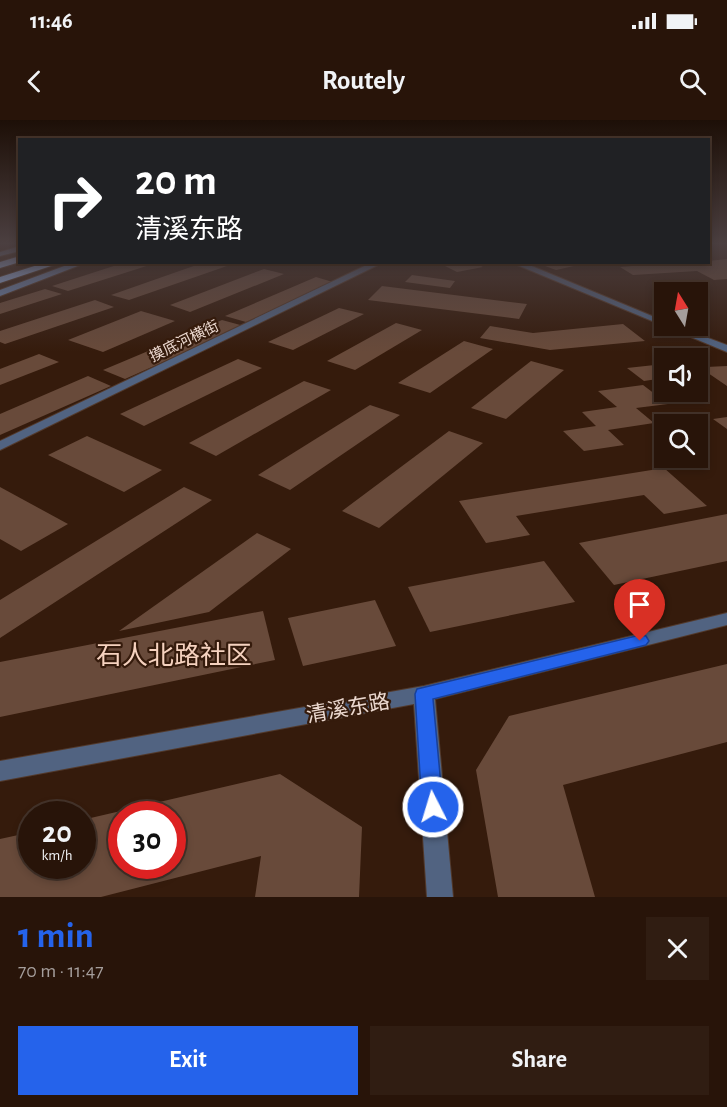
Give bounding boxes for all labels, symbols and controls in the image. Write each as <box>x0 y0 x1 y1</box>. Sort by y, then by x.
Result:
text: 11:46 <box>30 10 73 32</box>
icon: back <box>18 65 51 98</box>
icon: search <box>676 65 709 98</box>
text: Routely <box>322 67 405 94</box>
text: 20 m <box>135 160 217 202</box>
icon: right <box>36 162 114 240</box>
text: 清溪东路 <box>135 216 243 243</box>
north arrow <box>654 282 708 336</box>
map controls <box>654 282 708 468</box>
street label: 摸底河横街 <box>147 317 221 365</box>
button: sound <box>654 348 708 402</box>
button: search <box>654 414 708 468</box>
pin <box>614 579 665 641</box>
icon: arrive <box>623 588 656 621</box>
district label: 石人北路社区 <box>96 641 252 669</box>
street label: 清溪东路 <box>305 690 391 726</box>
position arrow <box>401 775 465 839</box>
speed limit sign: 30 <box>108 801 186 879</box>
text: 20 <box>42 818 72 848</box>
text: km/h <box>42 848 72 863</box>
button: close <box>646 917 709 980</box>
text: 1 min <box>18 918 94 954</box>
text: 70 m · 11:47 <box>18 961 104 981</box>
button: Exit <box>18 1026 358 1095</box>
button: Share <box>370 1026 709 1095</box>

